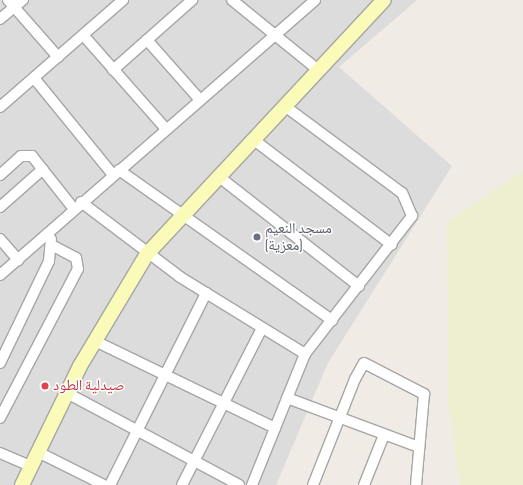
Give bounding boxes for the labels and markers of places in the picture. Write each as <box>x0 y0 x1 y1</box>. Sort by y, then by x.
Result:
place label: مسجد النعيم (معزية) <box>265 219 332 254</box>
marker: مسجد النعيم (معزية) <box>252 232 262 242</box>
place label: صيدلية الطود <box>53 377 124 395</box>
marker: صيدلية الطود <box>40 381 50 391</box>

